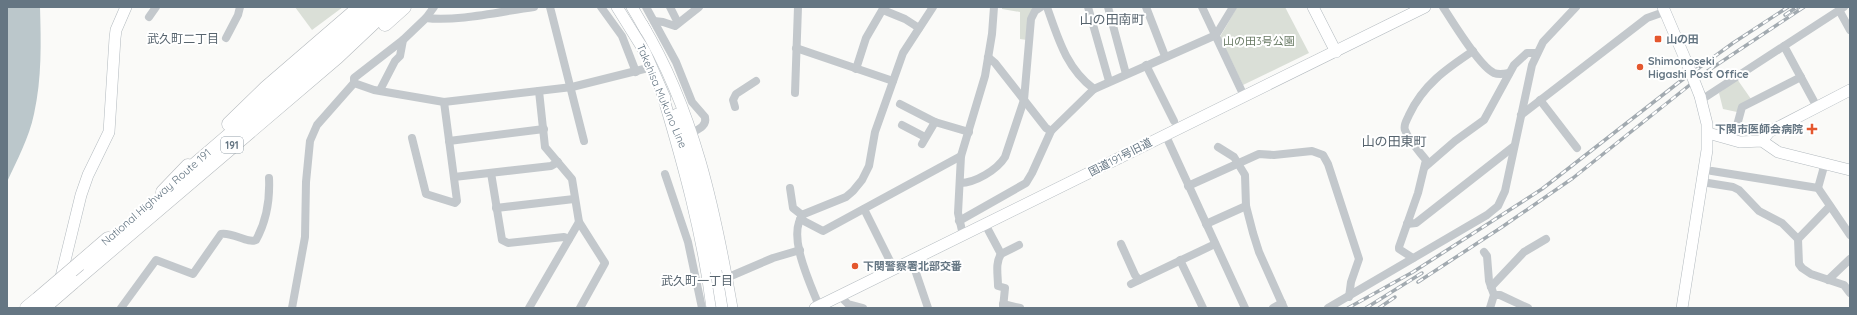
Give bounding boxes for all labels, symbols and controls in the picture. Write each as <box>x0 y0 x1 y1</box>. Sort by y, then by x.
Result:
district label: 山の田南町 <box>1079 11 1145 27</box>
district label: 武久町二丁目 <box>147 31 219 46</box>
place label: 山の田 <box>1666 32 1699 46</box>
park label: 山の田3号公園 <box>1223 34 1295 48</box>
marker: 山の田 <box>1653 34 1663 44</box>
street label: Takehisa Mukuno Line <box>634 42 690 150</box>
place label: Shimonoseki Higashi Post Office <box>1648 54 1749 81</box>
marker: Shimonoseki Higashi Post Office <box>1635 62 1645 72</box>
place label: 下関市医師会病院 <box>1715 122 1803 136</box>
marker: 下関市医師会病院 <box>1806 123 1818 135</box>
district label: 山の田東町 <box>1361 133 1427 149</box>
street label: 国道191号旧道 <box>1086 135 1154 179</box>
road number: 191 <box>221 137 243 153</box>
street label: National Highway Route 191 <box>98 145 214 249</box>
place label: 下関警察署北部交番 <box>863 259 962 273</box>
marker: 下関警察署北部交番 <box>850 261 860 271</box>
district label: 武久町一丁目 <box>661 273 733 288</box>

